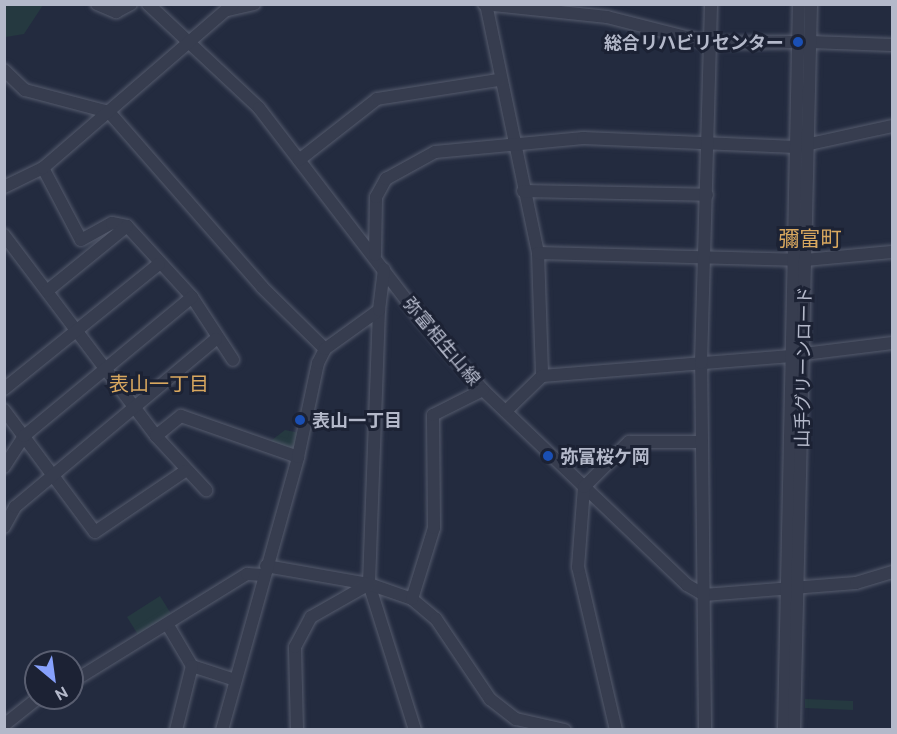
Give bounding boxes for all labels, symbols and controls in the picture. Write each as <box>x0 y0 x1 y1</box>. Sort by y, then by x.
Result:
place label: 総合リハビリセンター <box>604 31 784 53</box>
marker: 総合リハビリセンター <box>789 33 807 51</box>
district label: 彌富町 <box>779 225 841 251</box>
street label: 山手グリーンロード <box>791 286 815 448</box>
street label: 弥富相生山線 <box>399 293 485 389</box>
district label: 表山一丁目 <box>109 371 209 395</box>
place label: 表山一丁目 <box>312 409 402 431</box>
marker: 表山一丁目 <box>293 413 307 427</box>
place label: 弥富桜ケ岡 <box>560 445 650 467</box>
marker: 弥富桜ケ岡 <box>541 449 555 463</box>
north arrow <box>24 650 84 710</box>
text: N <box>52 683 71 705</box>

